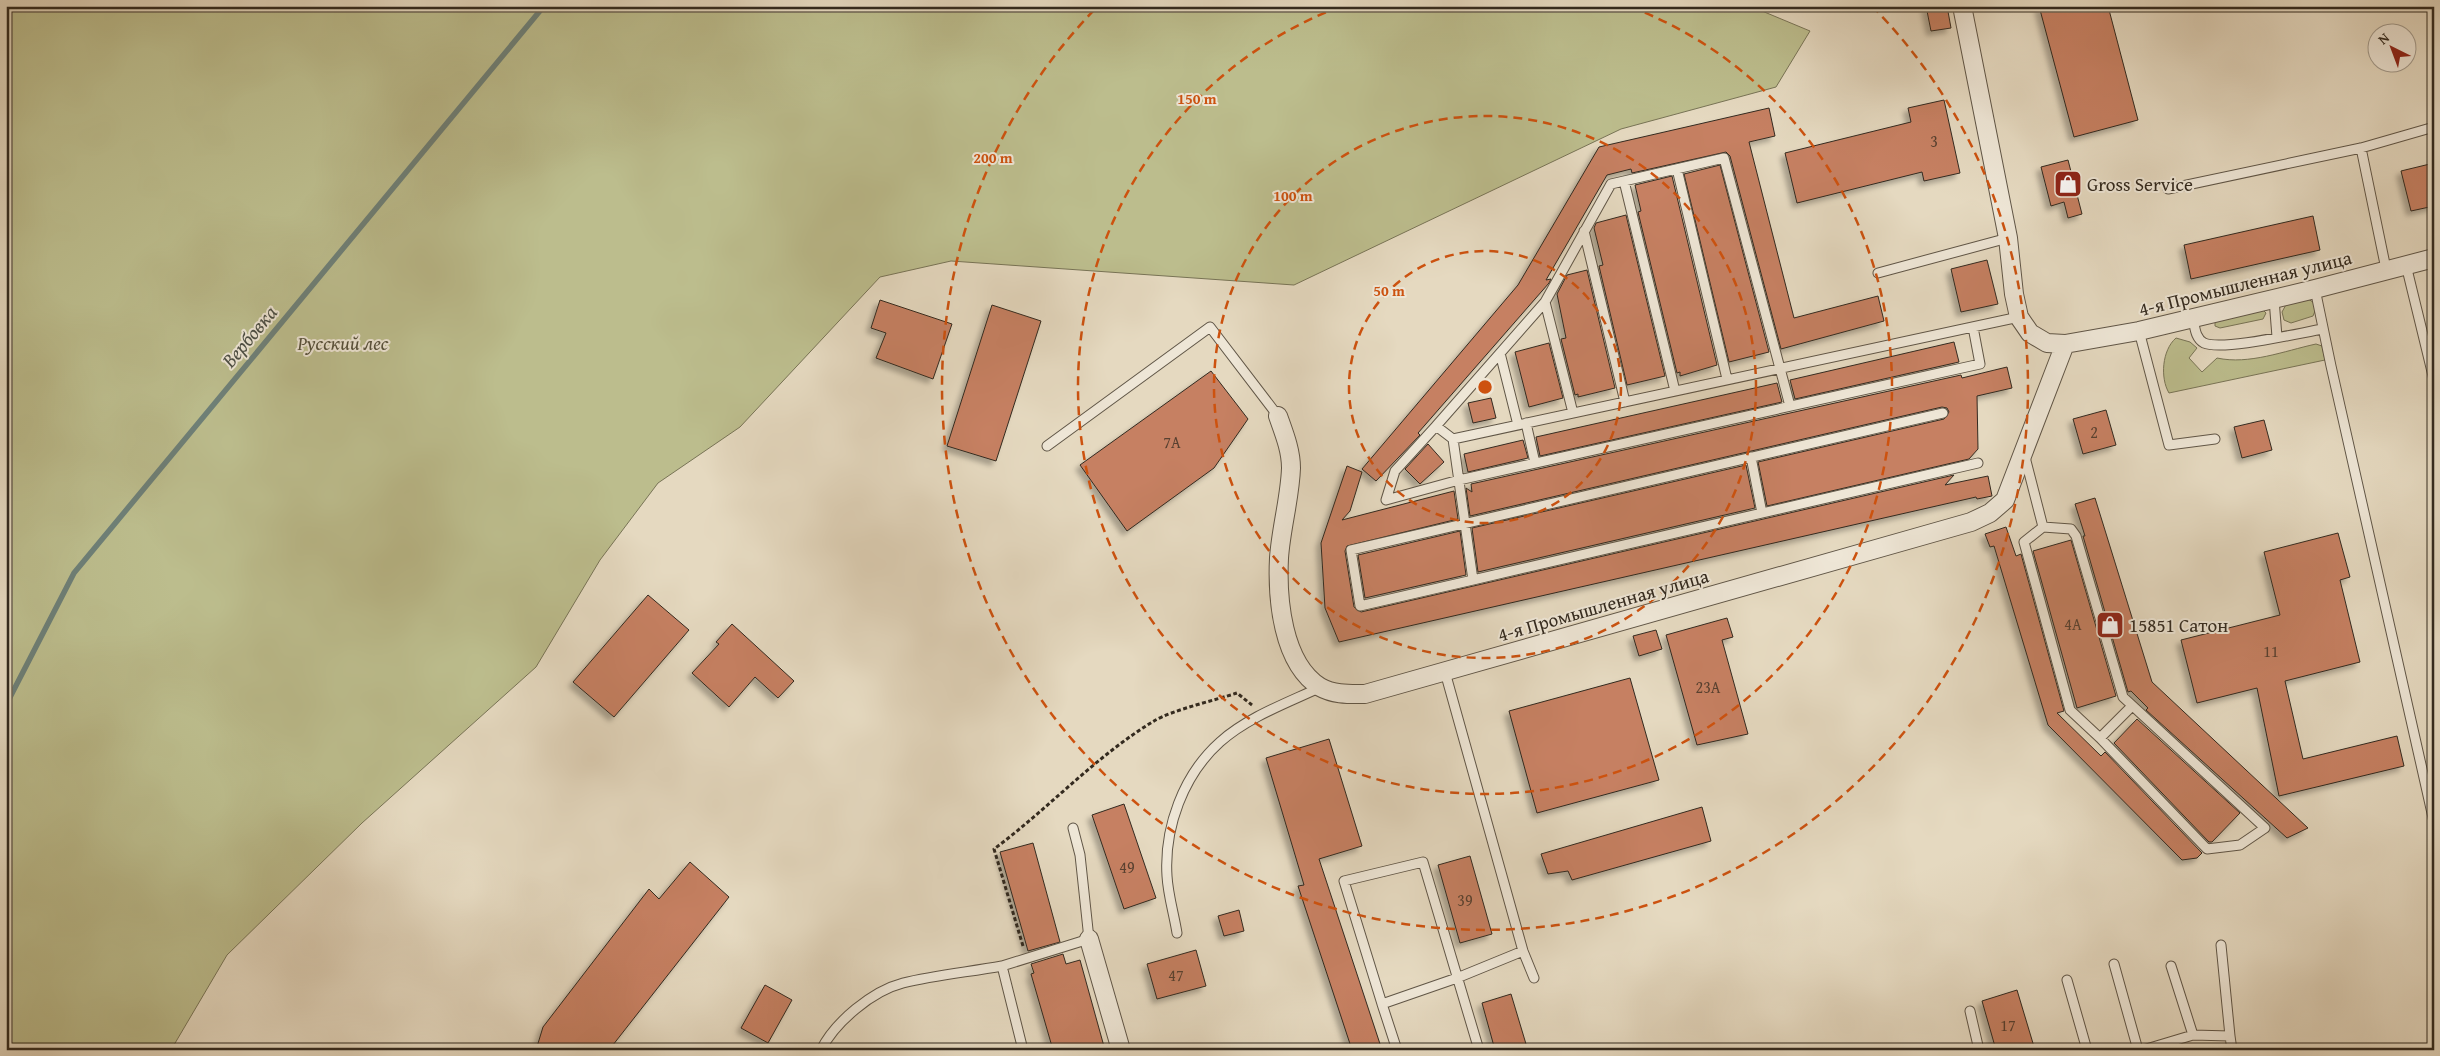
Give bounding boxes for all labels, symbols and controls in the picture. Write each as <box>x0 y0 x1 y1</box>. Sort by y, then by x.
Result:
north arrow <box>2368 22 2418 72</box>
text: N <box>2373 27 2394 49</box>
text: 150 m <box>1177 88 1217 109</box>
house number: 3 <box>1930 129 1938 153</box>
text: 200 m <box>973 147 1013 168</box>
shop icon: Gross Service <box>2053 169 2083 199</box>
place label: Gross Service <box>2087 170 2193 198</box>
text: 100 m <box>1273 185 1313 206</box>
street label: 4-я Промышленная улица <box>2136 243 2354 323</box>
text: 50 m <box>1373 280 1405 301</box>
water label: Вербовка <box>214 298 284 374</box>
park label: Русский лес <box>297 329 389 357</box>
centre of rings <box>1476 378 1494 396</box>
house number: 2 <box>2090 420 2098 444</box>
house number: 7А <box>1163 430 1181 454</box>
street label: 4-я Промышленная улица <box>1494 561 1712 649</box>
shop icon: 15851 Сатон <box>2095 610 2125 640</box>
place label: 15851 Сатон <box>2129 611 2228 639</box>
house number: 4А <box>2064 612 2082 636</box>
house number: 11 <box>2263 639 2279 663</box>
house number: 23А <box>1695 675 1721 699</box>
house number: 49 <box>1119 855 1135 879</box>
house number: 39 <box>1457 888 1473 912</box>
house number: 47 <box>1168 963 1184 987</box>
house number: 17 <box>2000 1013 2016 1037</box>

